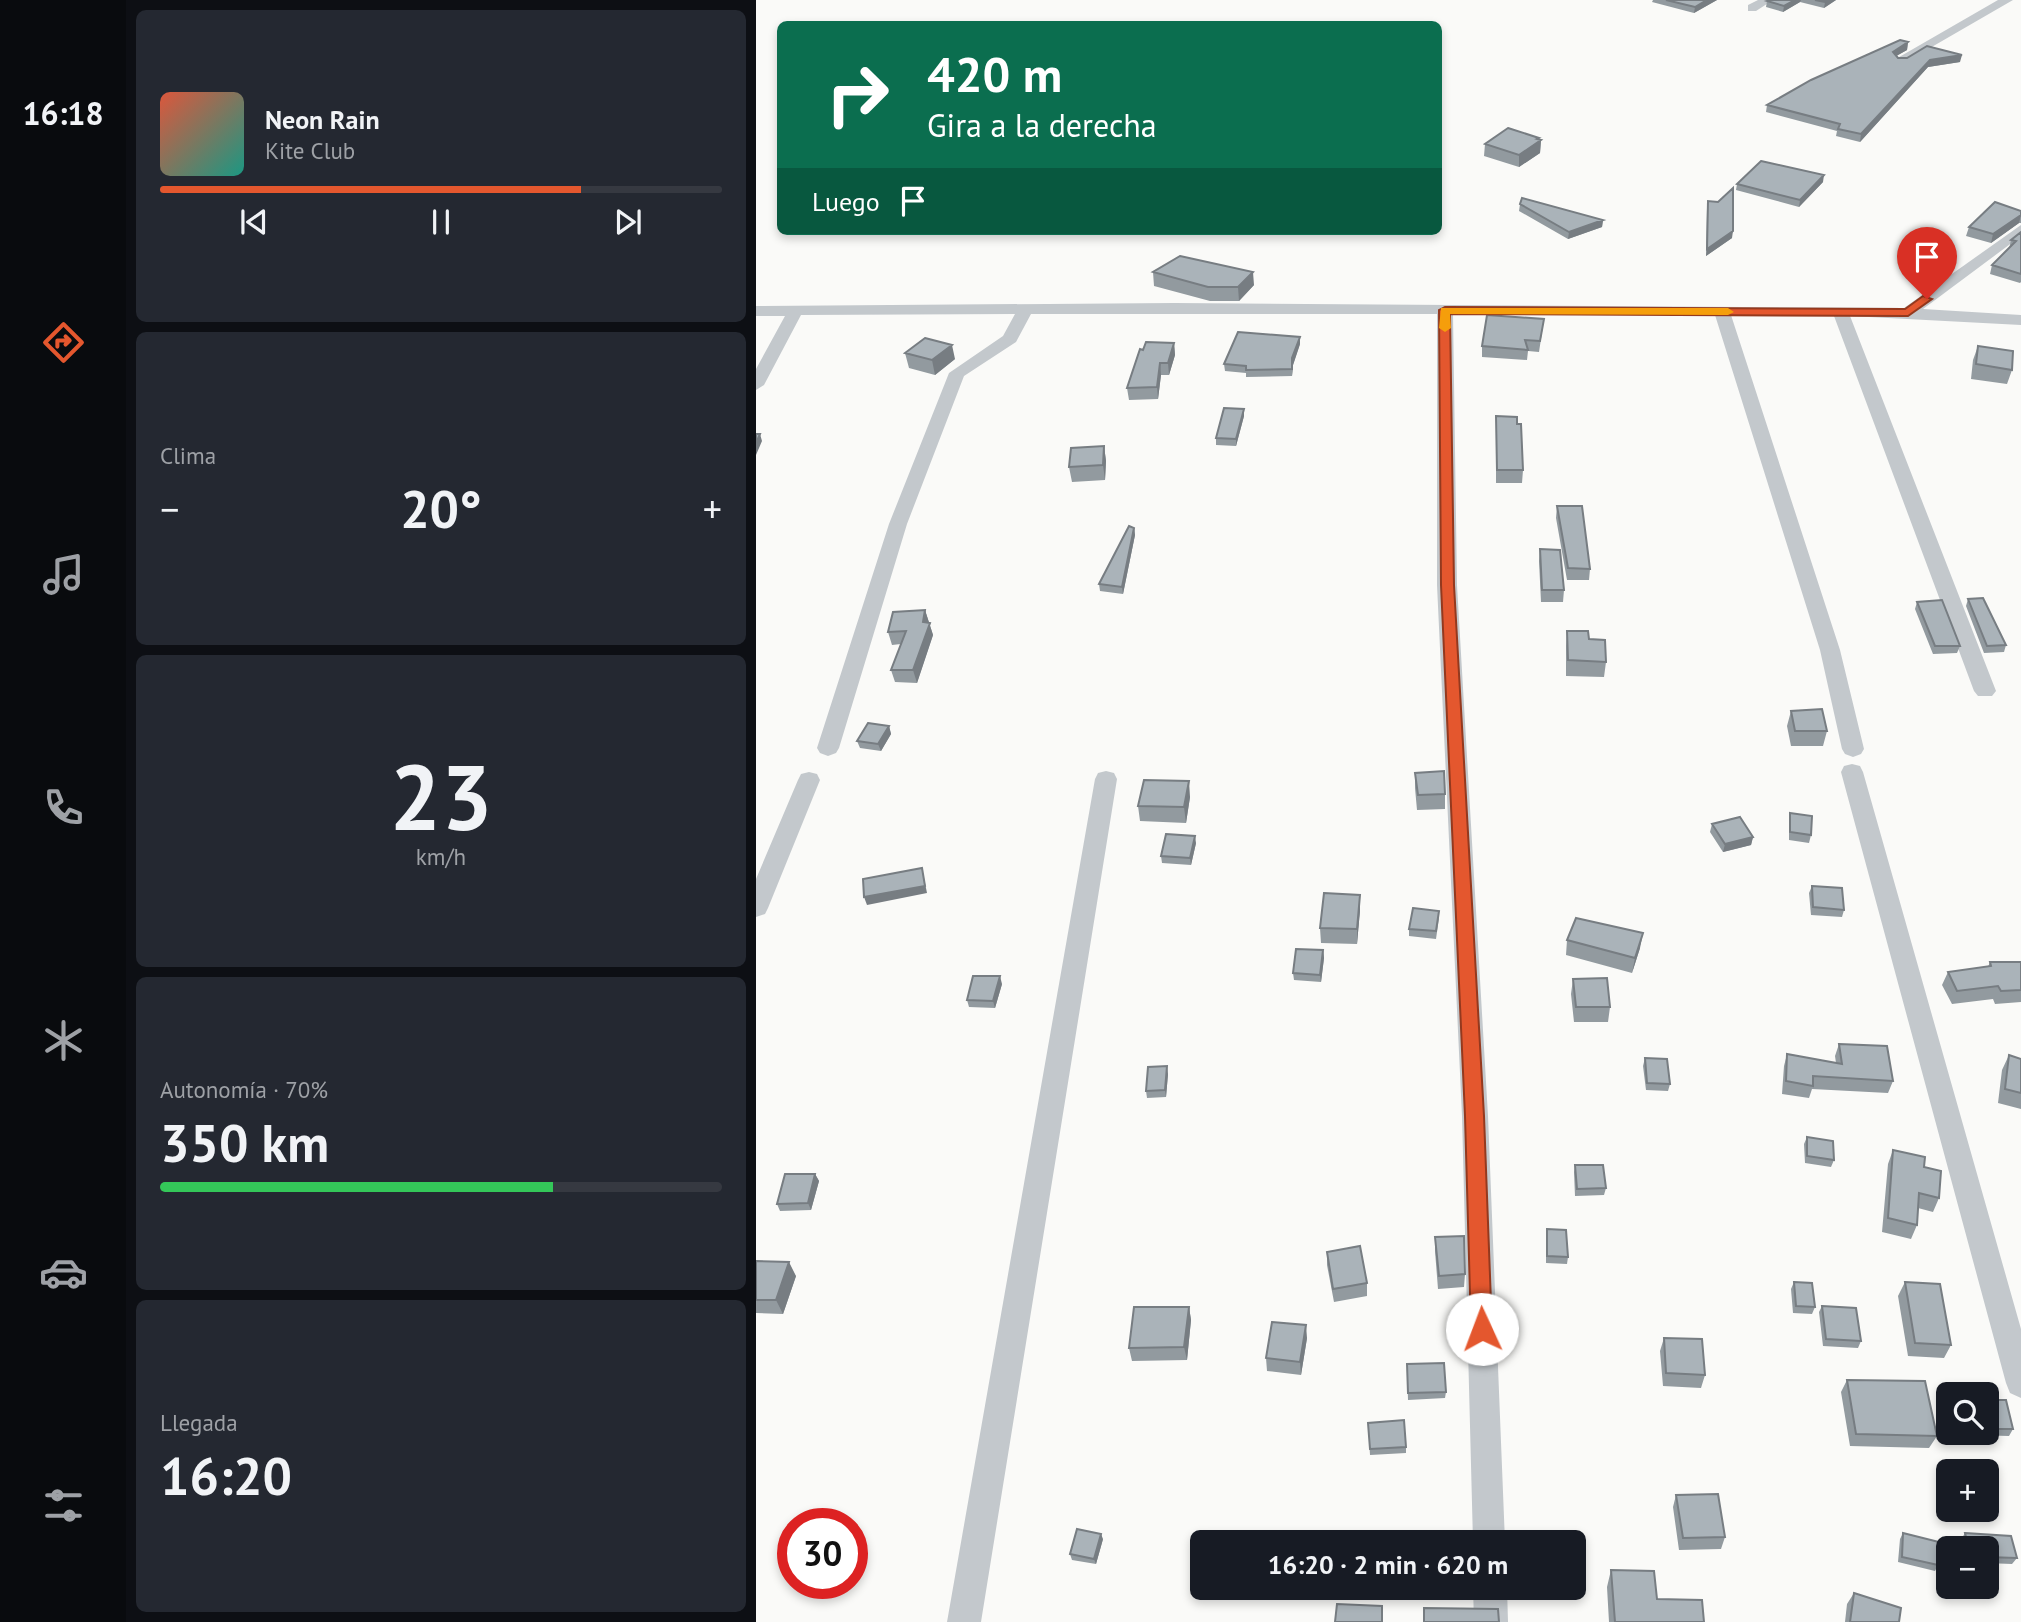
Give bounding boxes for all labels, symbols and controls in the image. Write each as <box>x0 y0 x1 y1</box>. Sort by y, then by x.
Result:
text: 420 m <box>927 42 1062 106</box>
icon: right <box>812 49 903 140</box>
text: 16:18 <box>22 92 104 134</box>
text: Neon Rain <box>265 103 380 136</box>
text: Gira a la derecha <box>927 104 1157 146</box>
text: Kite Club <box>265 136 355 165</box>
icon: arrive <box>894 182 932 220</box>
text: Luego <box>812 185 880 218</box>
icon: previous <box>235 203 273 241</box>
icon: pause <box>422 203 460 241</box>
icon: next <box>609 203 647 241</box>
pin <box>1897 227 1957 299</box>
icon: arrive <box>1908 238 1946 276</box>
icon: directions <box>39 318 88 367</box>
text: Clima <box>160 441 216 470</box>
text: 20° <box>400 475 482 542</box>
text: − <box>160 484 179 533</box>
text: + <box>703 484 722 533</box>
icon: music <box>39 550 88 599</box>
text: 23 <box>389 737 493 855</box>
icon: phone <box>39 783 88 832</box>
text: km/h <box>416 842 466 871</box>
icon: climate <box>39 1016 88 1065</box>
text: Autonomía · 70% <box>160 1075 328 1104</box>
text: 350 km <box>160 1109 329 1176</box>
icon: car <box>39 1248 88 1297</box>
position arrow <box>1445 1292 1519 1366</box>
map controls <box>1936 1382 1999 1599</box>
button: search <box>1936 1382 1999 1445</box>
text: Llegada <box>160 1408 238 1437</box>
text: 16:20 <box>160 1442 292 1509</box>
button: + <box>1936 1459 1999 1522</box>
icon: filters <box>39 1481 88 1530</box>
speed limit sign: 30 <box>777 1508 868 1599</box>
button: − <box>1936 1536 1999 1599</box>
text: 16:20 · 2 min · 620 m <box>1268 1548 1508 1581</box>

